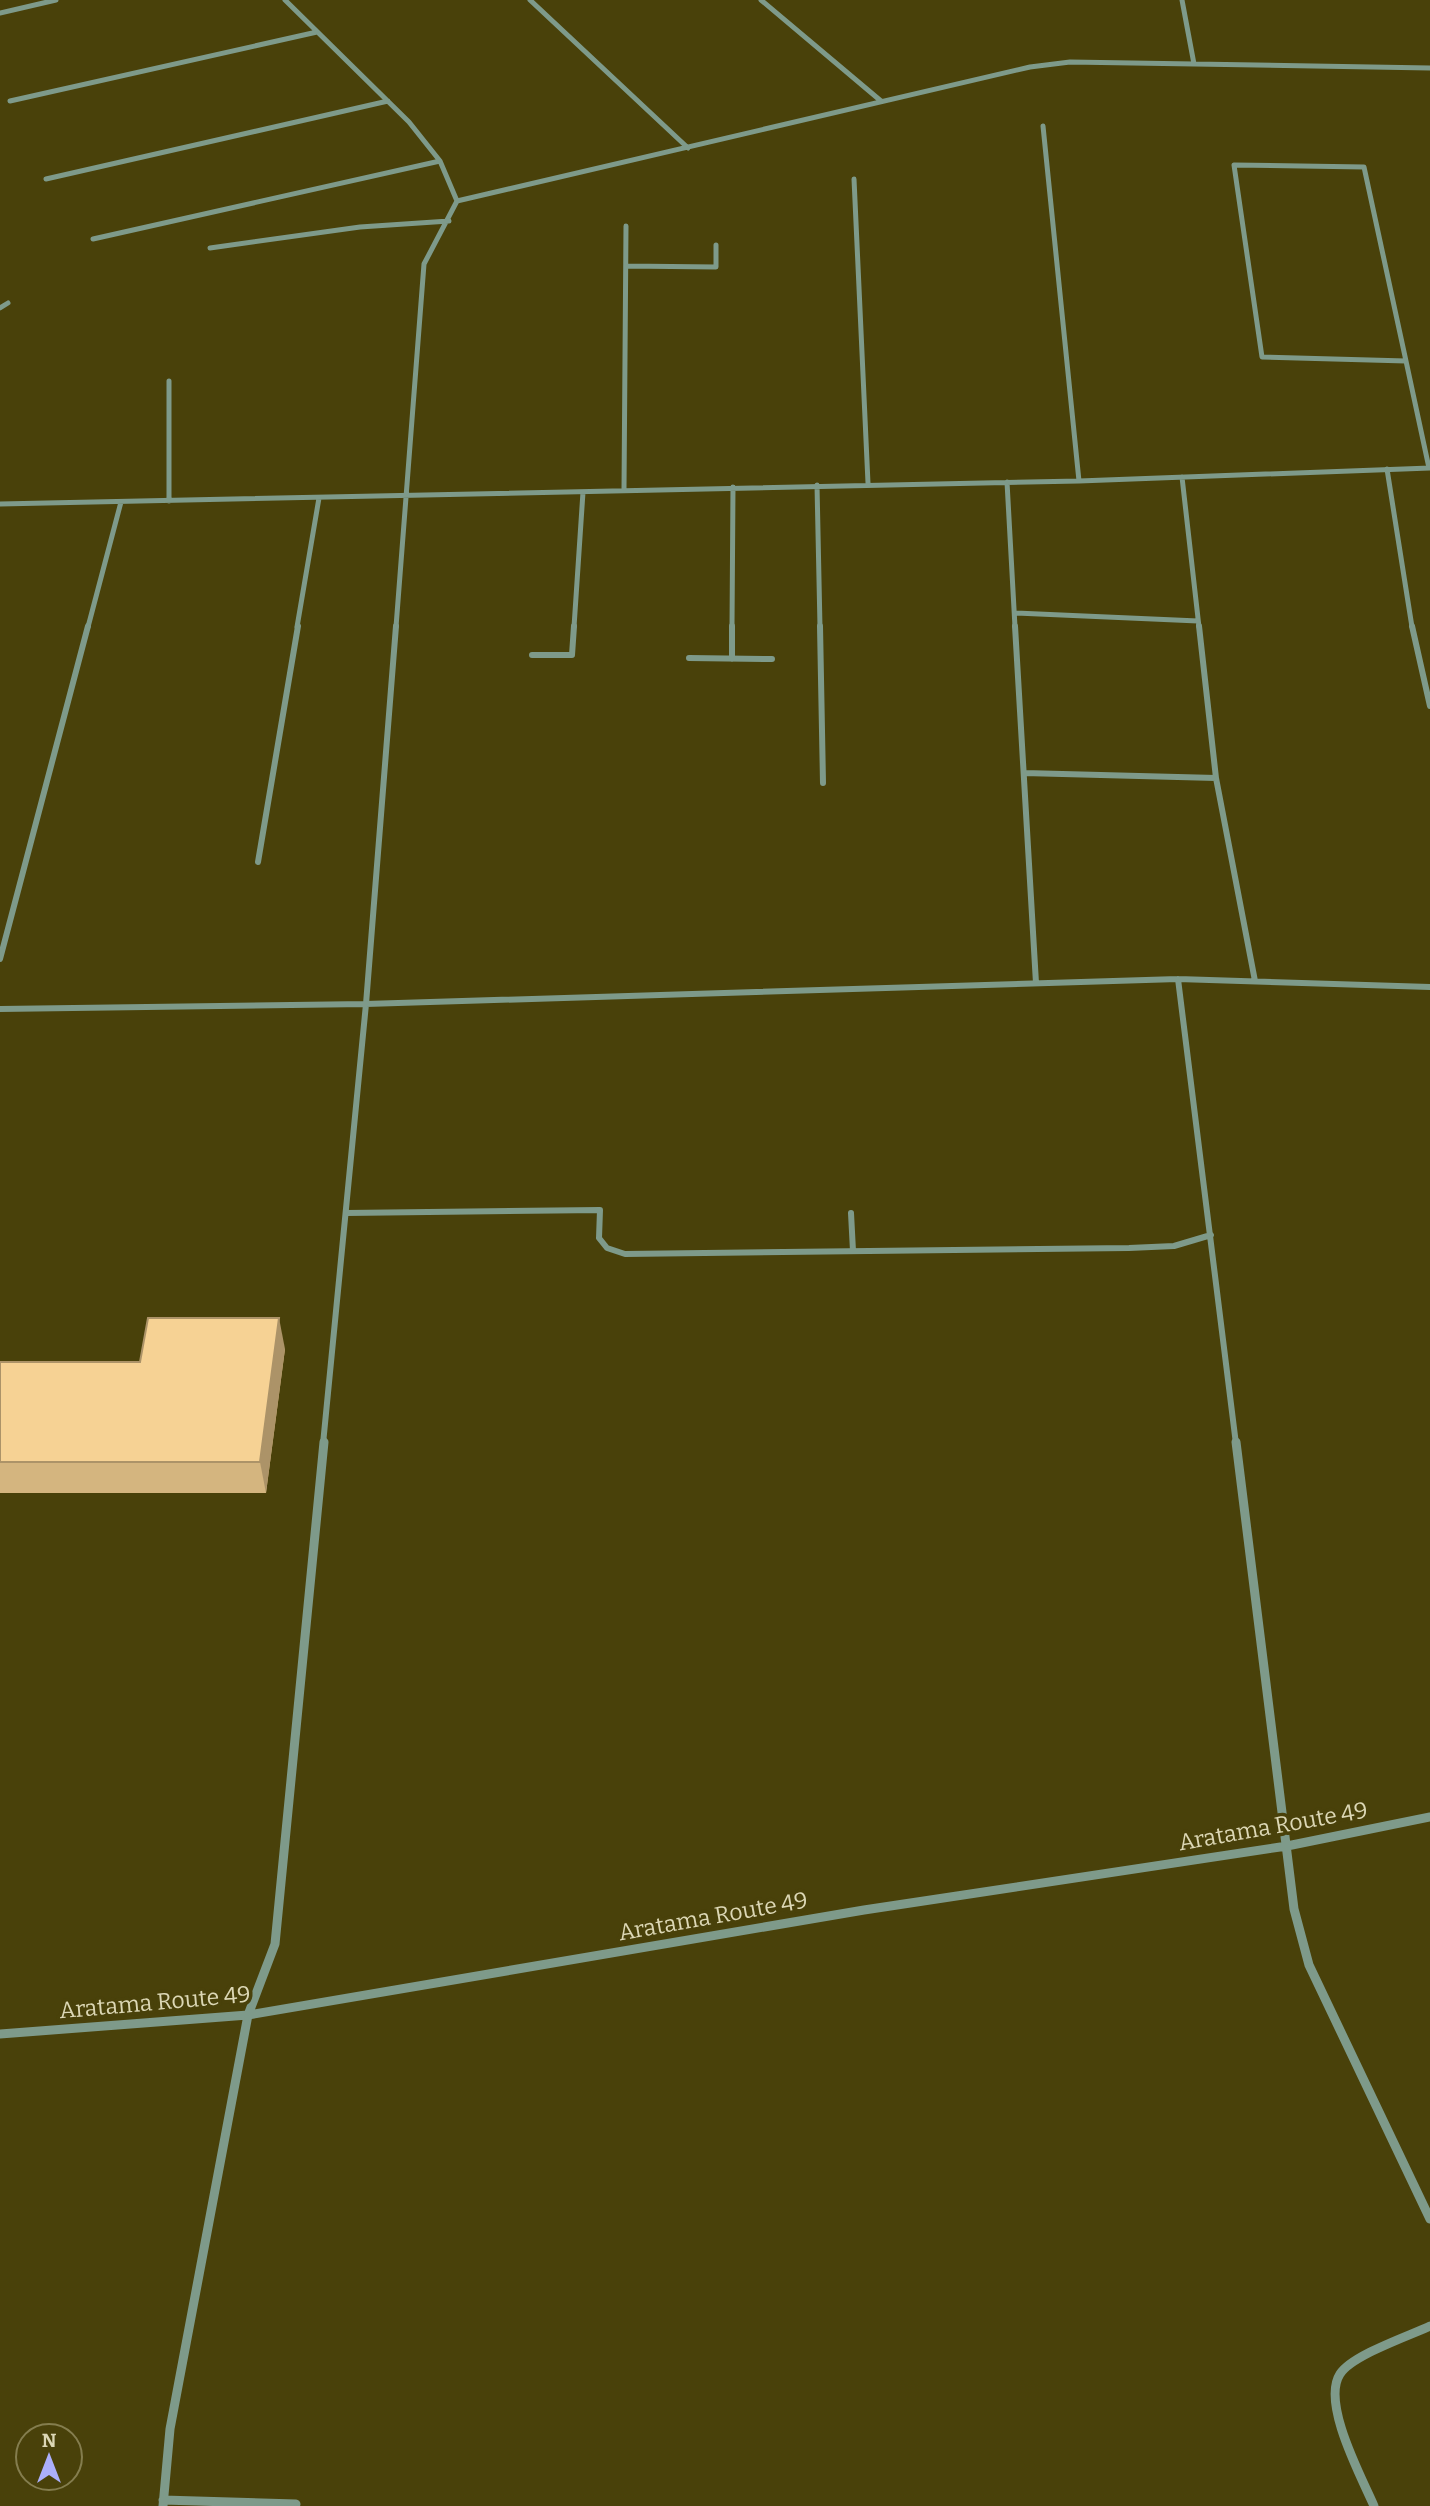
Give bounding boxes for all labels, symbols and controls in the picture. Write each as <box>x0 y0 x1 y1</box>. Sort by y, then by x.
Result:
street label: Aratama Route 49 <box>1176 1796 1370 1856</box>
street label: Aratama Route 49 <box>616 1886 810 1946</box>
street label: Aratama Route 49 <box>58 1980 252 2024</box>
north arrow <box>14 2422 84 2492</box>
text: N <box>42 2429 57 2452</box>

